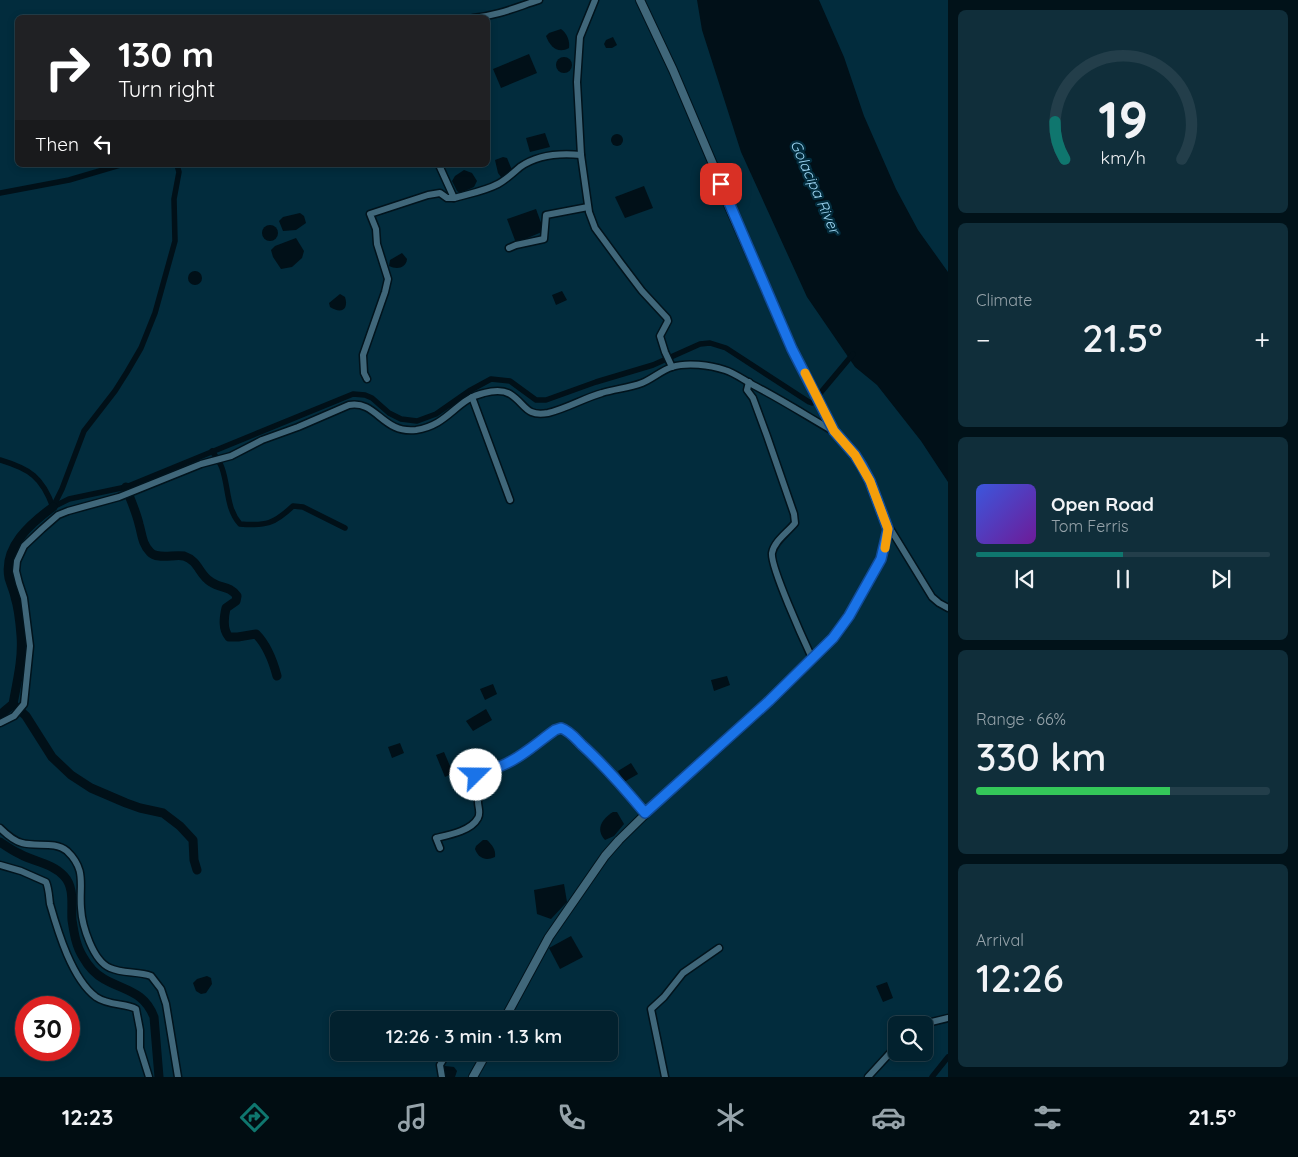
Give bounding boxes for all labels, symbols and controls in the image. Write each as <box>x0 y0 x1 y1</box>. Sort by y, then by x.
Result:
text: 130 m <box>118 32 214 76</box>
icon: right <box>35 35 100 100</box>
text: Turn right <box>118 75 215 103</box>
text: 19 <box>1098 86 1148 151</box>
icon: left <box>89 130 117 158</box>
text: Then <box>35 132 79 156</box>
water label: Golacipa River <box>786 137 846 239</box>
text: km/h <box>1100 146 1146 168</box>
pin <box>700 163 742 205</box>
icon: arrive <box>707 170 735 198</box>
text: Climate <box>976 290 1032 310</box>
text: 21.5° <box>1082 314 1163 362</box>
text: − <box>976 322 991 357</box>
text: + <box>1254 322 1270 357</box>
text: Open Road <box>1051 492 1154 516</box>
text: Tom Ferris <box>1051 516 1128 536</box>
icon: previous <box>1011 565 1039 593</box>
icon: pause <box>1109 565 1137 593</box>
icon: next <box>1207 565 1235 593</box>
text: Range · 66% <box>976 709 1066 729</box>
text: 330 km <box>976 733 1106 781</box>
position arrow <box>449 748 501 800</box>
text: Arrival <box>976 930 1024 950</box>
text: 12:26 <box>976 954 1064 1002</box>
speed limit sign: 30 <box>15 996 80 1061</box>
map controls <box>888 1016 933 1061</box>
button: search <box>888 1016 933 1061</box>
text: 12:26 · 3 min · 1.3 km <box>386 1024 562 1048</box>
icon: directions <box>237 1100 272 1135</box>
icon: music <box>395 1100 430 1135</box>
icon: phone <box>554 1100 589 1135</box>
icon: climate <box>713 1100 748 1135</box>
icon: car <box>871 1100 906 1135</box>
icon: filters <box>1030 1100 1065 1135</box>
text: 12:23 <box>62 1103 113 1131</box>
text: 21.5° <box>1188 1103 1236 1131</box>

